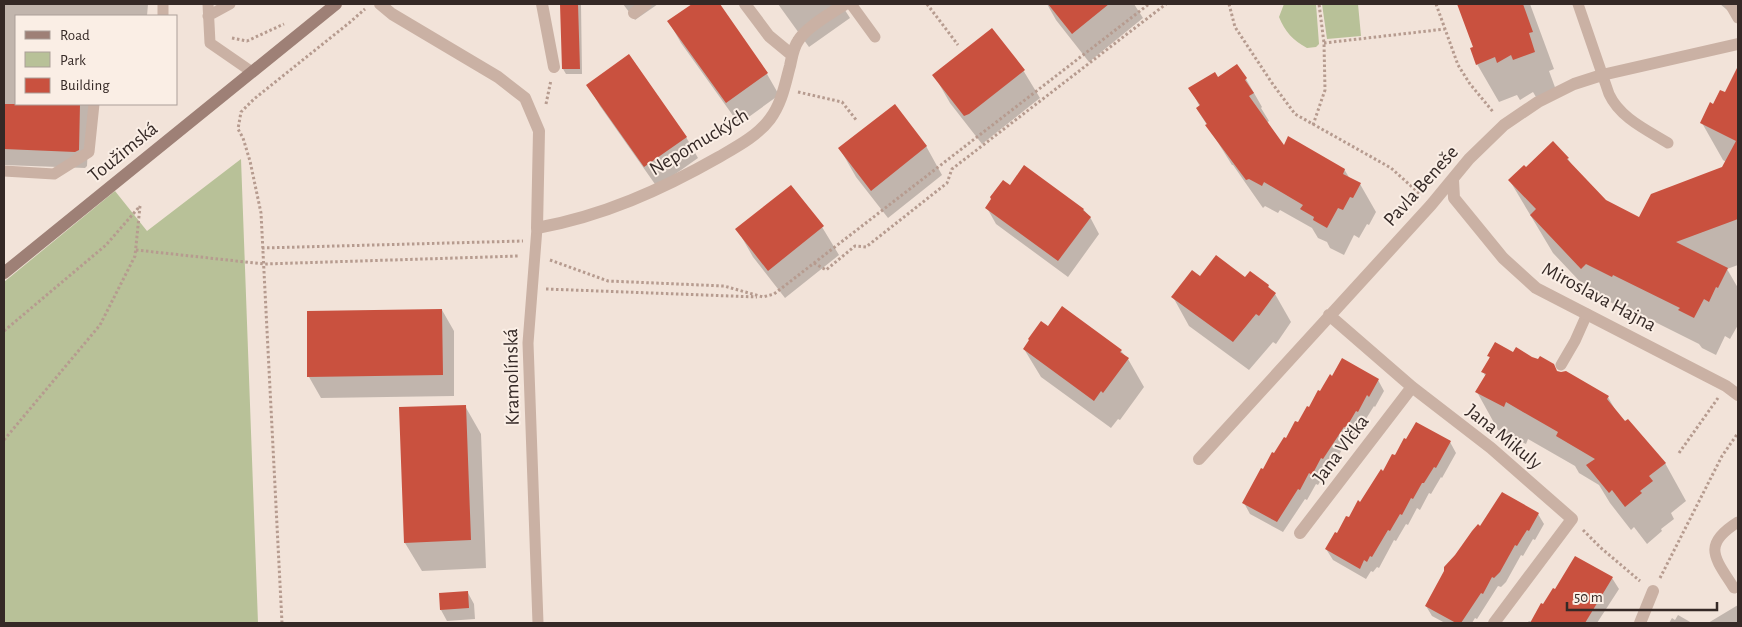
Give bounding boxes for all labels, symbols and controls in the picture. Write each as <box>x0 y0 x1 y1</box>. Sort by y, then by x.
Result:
legend <box>15 15 178 105</box>
text: Road <box>60 28 90 43</box>
text: Park <box>60 53 86 68</box>
text: Building <box>60 78 110 93</box>
street label: Nepomuckých <box>646 105 752 179</box>
street label: Toužimská <box>84 118 162 186</box>
street label: Pavla Beneše <box>1380 142 1462 230</box>
street label: Miroslava Hajna <box>1539 259 1659 335</box>
street label: Kramolínská <box>501 328 523 426</box>
street label: Jana Mikuly <box>1462 401 1546 474</box>
street label: Jana Vlčka <box>1309 411 1373 487</box>
scale bar <box>1567 580 1717 612</box>
text: 50 m <box>1574 590 1603 605</box>

